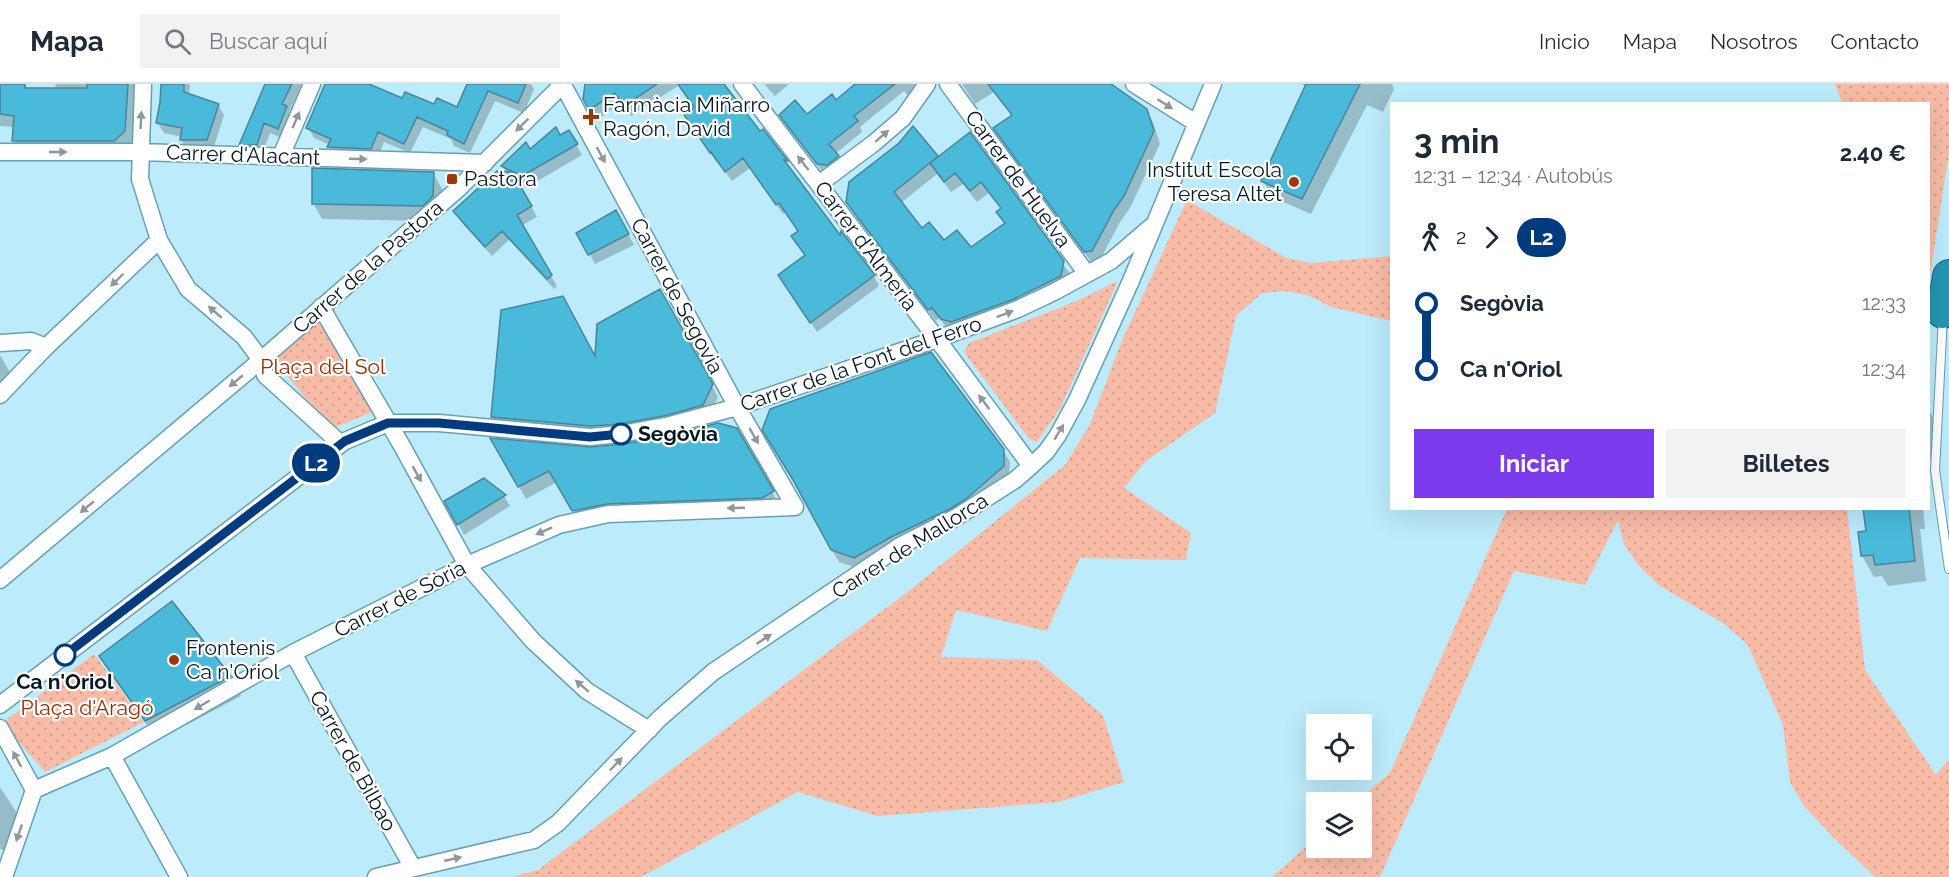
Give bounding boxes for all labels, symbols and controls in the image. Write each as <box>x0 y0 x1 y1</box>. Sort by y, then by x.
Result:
search box <box>140 14 560 68</box>
text: Mapa <box>30 25 104 58</box>
icon: search <box>161 25 194 58</box>
text: Buscar aquí <box>209 28 328 54</box>
text: Inicio <box>1539 29 1590 54</box>
text: Mapa <box>1623 29 1677 54</box>
text: Nosotros <box>1710 29 1798 54</box>
text: Contacto <box>1831 29 1919 54</box>
place label: Farmàcia Miñarro Ragón, David <box>603 92 770 141</box>
one-way arrow <box>1157 98 1173 109</box>
street label: Carrer de Huelva <box>960 105 1077 252</box>
one-way arrow <box>137 110 146 129</box>
marker: Farmàcia Miñarro Ragón, David <box>584 110 598 124</box>
one-way arrow <box>292 111 301 129</box>
one-way arrow <box>515 118 529 133</box>
text: 3 min <box>1414 122 1499 161</box>
one-way arrow <box>875 129 890 143</box>
street label: Carrer d'Alacant <box>166 139 320 170</box>
text: 2.40 € <box>1840 140 1906 166</box>
one-way arrow <box>596 146 606 163</box>
one-way arrow <box>49 147 68 157</box>
one-way arrow <box>349 154 368 163</box>
one-way arrow <box>797 155 810 171</box>
place label: Institut Escola Teresa Altet <box>1147 157 1282 206</box>
text: 12:31 – 12:34 · Autobús <box>1414 164 1613 188</box>
place label: Pastora <box>464 166 537 191</box>
marker: Pastora <box>445 172 459 186</box>
marker: Institut Escola Teresa Altet <box>1287 175 1301 189</box>
street label: Carrer d'Almeria <box>810 176 923 315</box>
street label: Carrer de la Pastora <box>287 195 448 339</box>
street label: Carrer de Segovia <box>626 214 729 378</box>
icon: walk <box>1414 221 1447 254</box>
icon: forward <box>1475 221 1508 254</box>
text: 2 <box>1456 225 1466 249</box>
text: L2 <box>1529 225 1554 250</box>
one-way arrow <box>110 273 124 287</box>
text: Segòvia <box>1460 290 1544 316</box>
text: 12:33 <box>1862 291 1906 315</box>
one-way arrow <box>207 306 223 319</box>
one-way arrow <box>996 308 1014 318</box>
street label: Carrer de la Font del Ferro <box>737 310 985 417</box>
park label: Plaça del Sol <box>260 354 386 379</box>
text: Ca n'Oriol <box>1460 356 1562 382</box>
text: 12:34 <box>1862 357 1906 381</box>
one-way arrow <box>229 374 244 387</box>
one-way arrow <box>979 395 991 410</box>
place label: Segòvia <box>638 421 718 446</box>
marker: Segòvia <box>610 423 632 445</box>
one-way arrow <box>1054 423 1064 440</box>
one-way arrow <box>749 428 759 445</box>
button: Iniciar <box>1414 429 1654 498</box>
button: Billetes <box>1666 429 1906 498</box>
line badge: L2 <box>289 444 343 482</box>
text: L2 <box>304 451 328 476</box>
one-way arrow <box>412 465 422 482</box>
street label: Carrer de Mallorca <box>827 487 992 604</box>
one-way arrow <box>80 500 95 513</box>
one-way arrow <box>727 504 746 513</box>
one-way arrow <box>534 526 552 536</box>
street label: Carrer de Sòria <box>330 555 470 642</box>
one-way arrow <box>756 633 772 644</box>
place label: Frontenis Ca n'Oriol <box>186 635 280 684</box>
marker: Ca n'Oriol <box>54 644 76 666</box>
marker: Frontenis Ca n'Oriol <box>167 653 181 667</box>
place label: Ca n'Oriol <box>16 669 114 694</box>
one-way arrow <box>574 680 590 693</box>
street label: Carrer de Bilbao <box>305 686 402 835</box>
park label: Plaça d'Aragó <box>21 695 153 720</box>
one-way arrow <box>193 700 210 710</box>
map controls <box>1306 714 1372 858</box>
button: locate <box>1306 714 1372 780</box>
one-way arrow <box>12 750 22 767</box>
one-way arrow <box>608 758 622 772</box>
button: layers <box>1306 792 1372 858</box>
one-way arrow <box>13 825 23 843</box>
one-way arrow <box>444 853 462 863</box>

